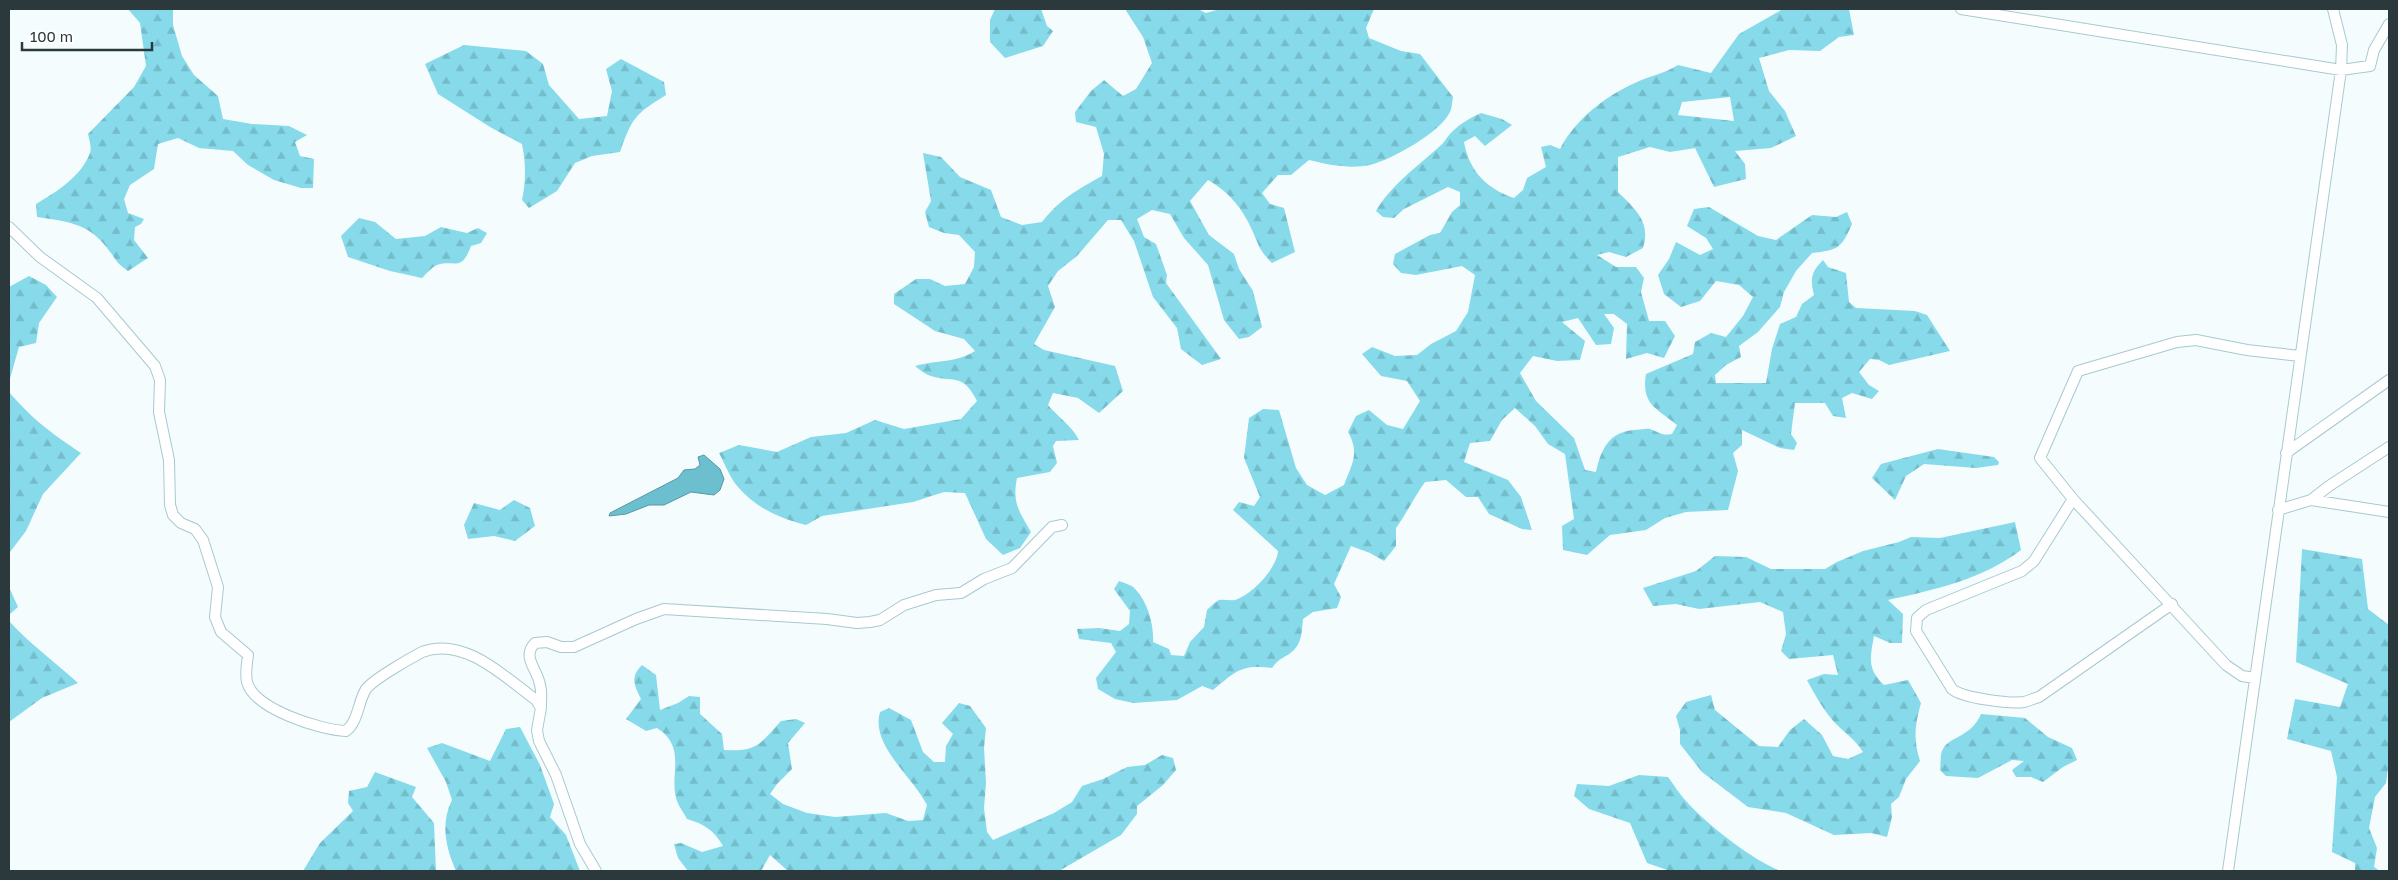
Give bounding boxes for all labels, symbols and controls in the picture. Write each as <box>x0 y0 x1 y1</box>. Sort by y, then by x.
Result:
scale bar <box>22 20 152 52</box>
text: 100 m <box>30 27 73 45</box>

